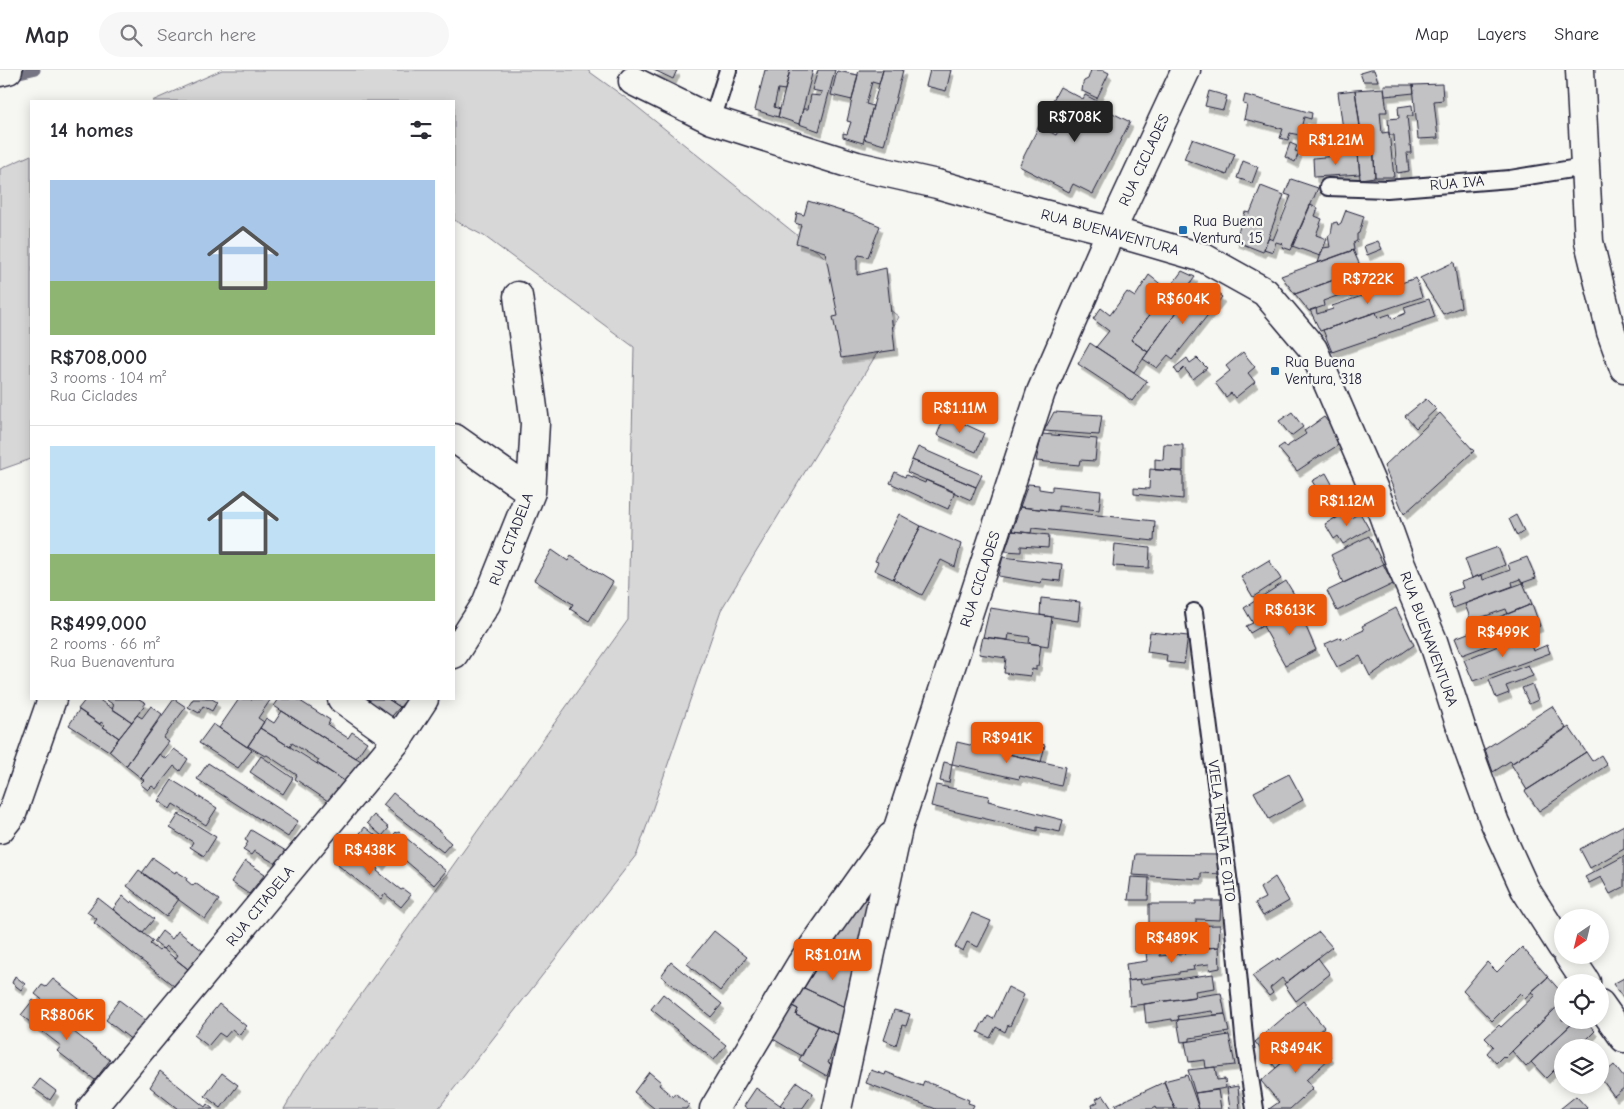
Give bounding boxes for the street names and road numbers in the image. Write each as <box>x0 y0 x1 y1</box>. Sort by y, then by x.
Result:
street label: RUA CICLADES <box>1115 111 1173 209</box>
street label: RUA IVA <box>1429 172 1485 194</box>
street label: RUA BUENAVENTURA <box>1039 205 1181 259</box>
street label: RUA CITADELA <box>485 490 537 588</box>
street label: RUA CICLADES <box>956 529 1004 629</box>
street label: RUA BUENAVENTURA <box>1396 569 1462 709</box>
street label: VIELA TRINTA E OITO <box>1204 759 1240 903</box>
street label: RUA CITADELA <box>222 862 298 950</box>

